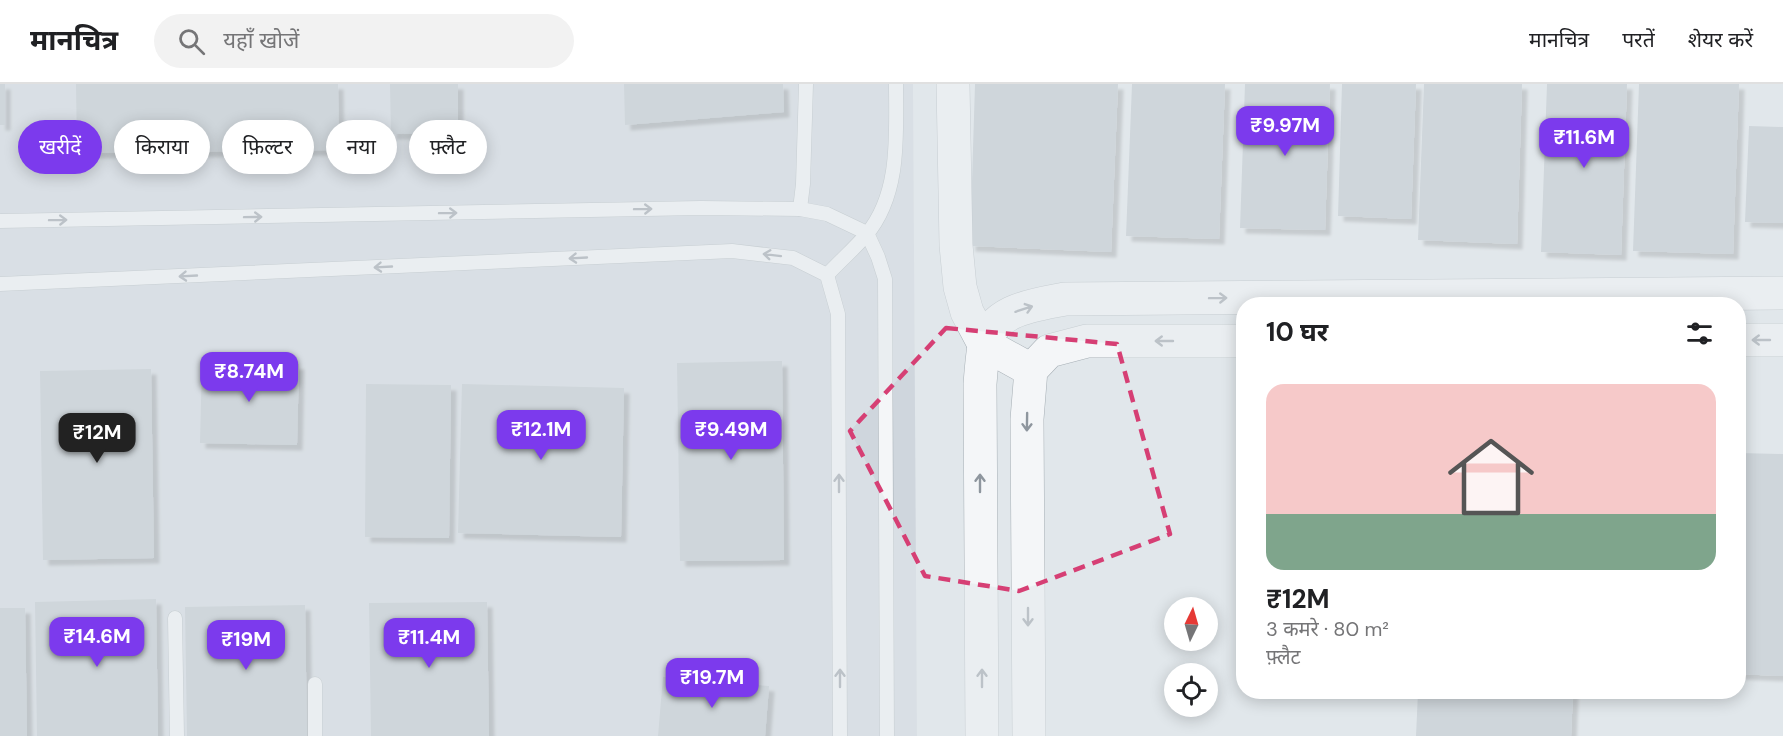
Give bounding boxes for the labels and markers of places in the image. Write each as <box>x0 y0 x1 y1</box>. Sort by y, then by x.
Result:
pin: ₹9.97M <box>1236 106 1334 157</box>
pin: ₹11.6M <box>1535 118 1633 169</box>
pin: ₹8.74M <box>200 352 298 403</box>
pin: ₹12.1M <box>492 410 590 461</box>
pin: ₹9.49M <box>682 410 780 461</box>
pin: ₹12M <box>61 413 133 464</box>
pin: ₹14.6M <box>48 617 146 668</box>
pin: ₹11.4M <box>380 618 478 669</box>
pin: ₹19M <box>210 620 282 671</box>
pin: ₹19.7M <box>663 658 761 709</box>

